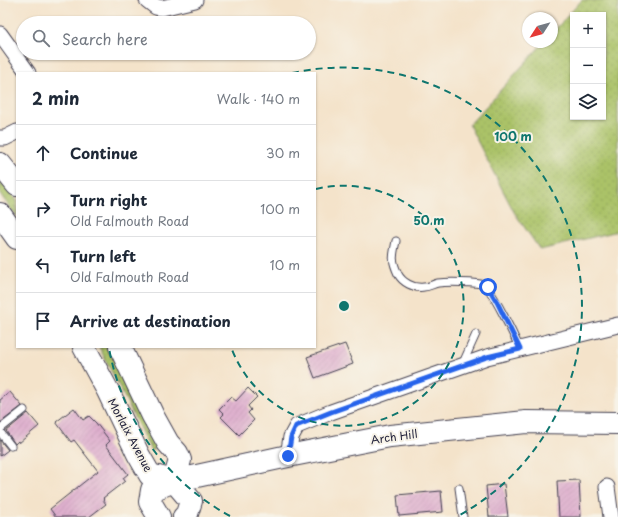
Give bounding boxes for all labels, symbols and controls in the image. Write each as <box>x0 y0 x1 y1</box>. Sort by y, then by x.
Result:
north arrow <box>522 12 558 48</box>
map controls <box>570 12 606 120</box>
button: + <box>570 12 606 48</box>
search box <box>16 16 316 60</box>
icon: search <box>30 27 52 49</box>
text: Search here <box>62 27 148 50</box>
button: − <box>570 48 606 84</box>
button: layers <box>570 84 606 120</box>
text: 2 min <box>32 85 79 111</box>
text: Walk · 140 m <box>217 89 300 108</box>
text: 100 m <box>494 127 532 145</box>
text: Continue <box>70 141 138 164</box>
icon: ahead <box>32 142 54 164</box>
text: 30 m <box>266 143 300 162</box>
text: Turn right <box>70 188 147 211</box>
icon: right <box>32 198 54 220</box>
text: 100 m <box>260 199 300 218</box>
text: Old Falmouth Road <box>70 211 189 230</box>
text: 50 m <box>413 211 445 229</box>
text: Turn left <box>70 244 136 267</box>
icon: left <box>32 254 54 276</box>
text: 10 m <box>270 255 300 274</box>
text: Old Falmouth Road <box>70 267 189 286</box>
route start <box>479 278 497 296</box>
centre of rings <box>337 299 351 313</box>
text: Arrive at destination <box>70 309 231 332</box>
icon: arrive <box>32 310 54 332</box>
street label: Morlaix Avenue <box>104 395 157 475</box>
street label: Arch Hill <box>369 425 419 448</box>
route end <box>279 447 297 465</box>

